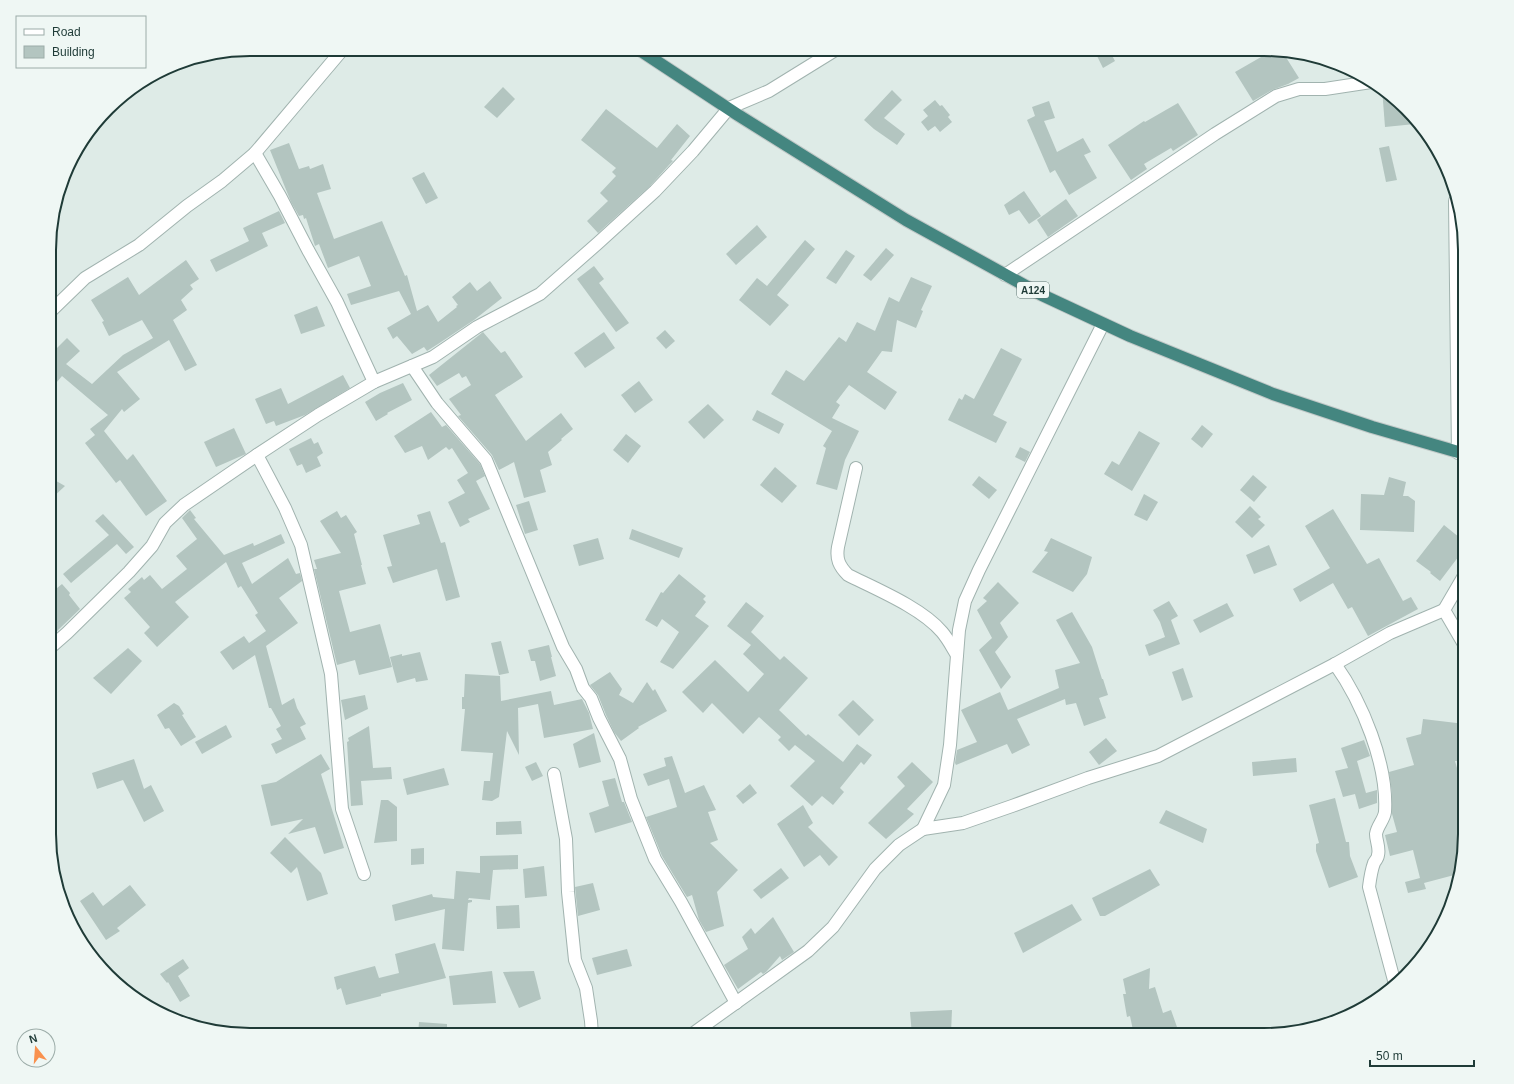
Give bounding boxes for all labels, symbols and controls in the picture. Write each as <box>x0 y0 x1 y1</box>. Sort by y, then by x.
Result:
legend <box>16 16 146 68</box>
text: Road <box>52 25 81 39</box>
text: Building <box>52 45 95 59</box>
road number: A124 <box>1017 282 1049 298</box>
north arrow <box>16 1028 56 1068</box>
text: N <box>28 1032 39 1045</box>
scale bar <box>1370 1042 1474 1068</box>
text: 50 m <box>1376 1049 1403 1063</box>

